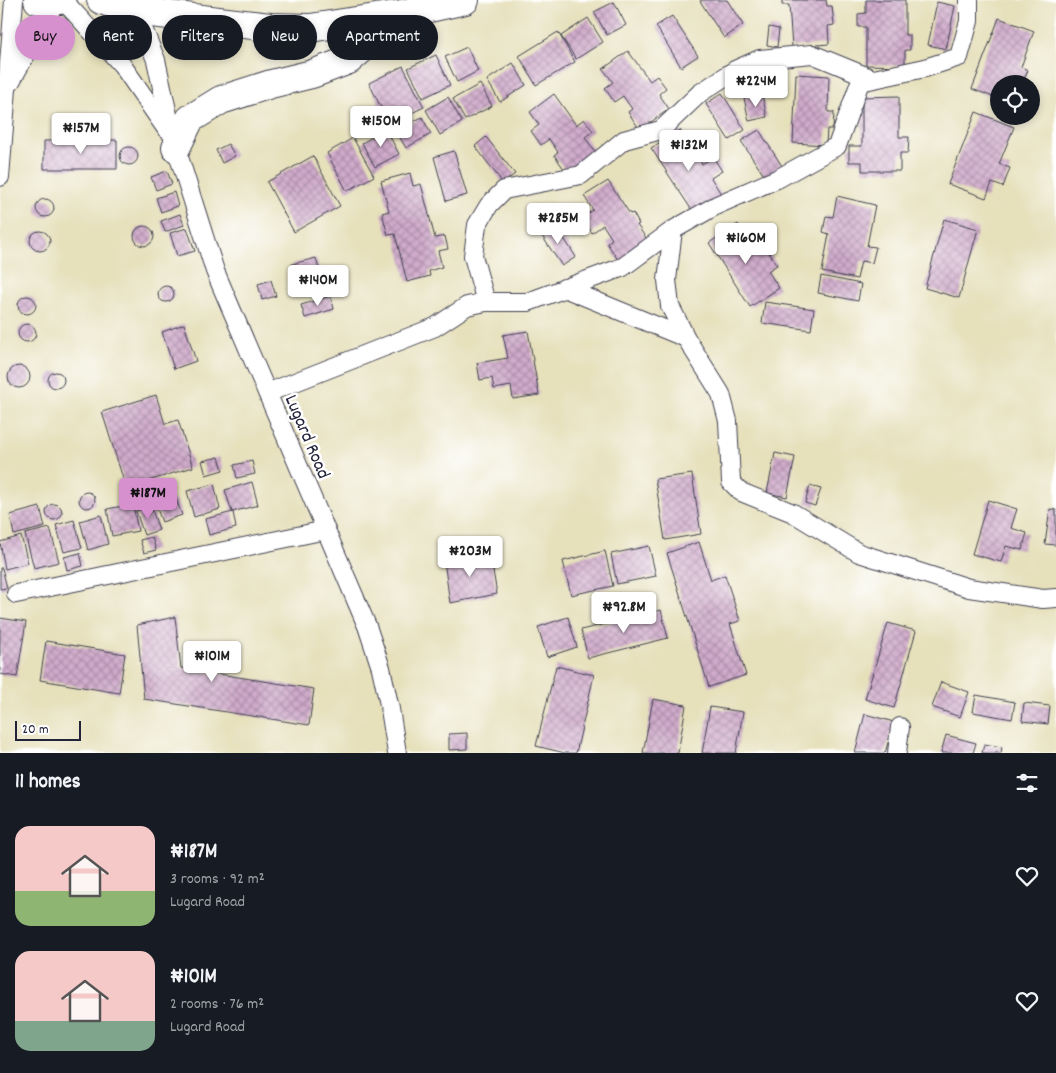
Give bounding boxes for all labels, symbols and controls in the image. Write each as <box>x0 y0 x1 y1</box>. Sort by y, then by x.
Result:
chip: Buy <box>15 15 75 60</box>
chip: Rent <box>85 15 152 60</box>
chip: Filters <box>162 15 243 60</box>
chip: New <box>253 15 317 60</box>
chip: Apartment <box>327 15 438 60</box>
pin: ₦224M <box>721 66 791 108</box>
text: ₦224M <box>736 70 776 93</box>
map controls <box>990 75 1040 125</box>
button: locate <box>990 75 1040 125</box>
pin: ₦150M <box>346 106 416 148</box>
text: ₦150M <box>361 110 401 133</box>
pin: ₦157M <box>46 112 116 155</box>
text: ₦157M <box>63 117 99 140</box>
pin: ₦132M <box>654 130 724 172</box>
text: ₦132M <box>670 134 708 157</box>
pin: ₦285M <box>523 202 593 245</box>
text: ₦285M <box>538 207 578 230</box>
pin: ₦160M <box>711 222 781 265</box>
text: ₦160M <box>726 227 766 250</box>
pin: ₦140M <box>283 264 353 307</box>
text: ₦140M <box>299 269 337 292</box>
street label: Lugard Road <box>276 391 336 484</box>
pin: ₦187M <box>113 478 183 520</box>
text: ₦187M <box>130 482 166 505</box>
pin: ₦203M <box>435 536 505 578</box>
text: ₦203M <box>449 540 491 563</box>
pin: ₦92.8M <box>583 592 665 634</box>
text: ₦92.8M <box>602 596 646 619</box>
pin: ₦101M <box>177 640 247 683</box>
text: ₦101M <box>194 645 230 668</box>
scale bar <box>15 718 81 741</box>
text: 20 m <box>22 720 49 740</box>
text: 11 homes <box>15 768 80 798</box>
icon: filters <box>1013 769 1041 797</box>
text: ₦187M <box>170 838 217 868</box>
icon: home <box>55 846 115 906</box>
icon: heart <box>1013 862 1041 890</box>
text: 3 rooms · 92 m² <box>170 868 264 891</box>
text: Lugard Road <box>170 891 245 914</box>
text: ₦101M <box>170 963 217 993</box>
icon: home <box>55 971 115 1031</box>
icon: heart <box>1013 987 1041 1015</box>
text: 2 rooms · 76 m² <box>170 993 264 1016</box>
text: Lugard Road <box>170 1016 245 1039</box>

